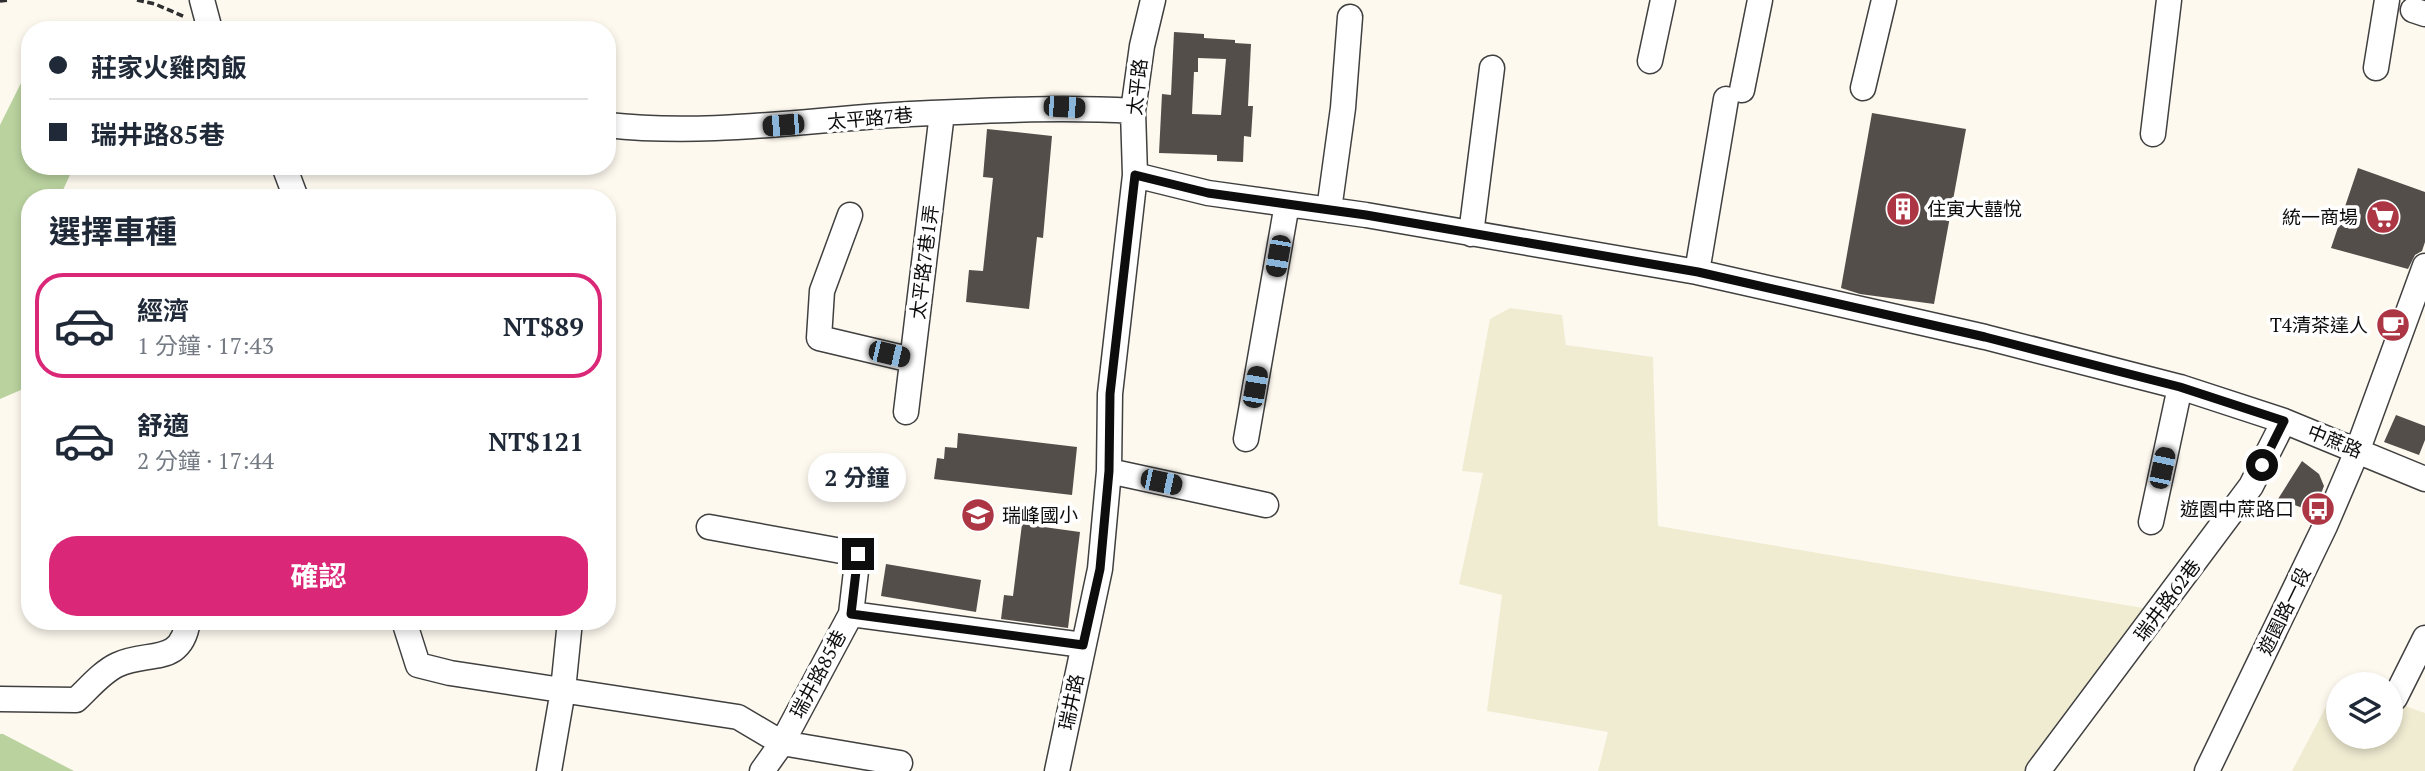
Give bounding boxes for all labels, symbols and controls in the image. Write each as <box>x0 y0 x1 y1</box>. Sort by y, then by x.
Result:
text: 莊家火雞肉飯 <box>91 50 247 84</box>
street label: 太平路 <box>1121 57 1152 117</box>
car <box>1043 95 1086 119</box>
street label: 太平路7巷 <box>826 101 914 134</box>
car <box>762 113 805 137</box>
text: 瑞井路85巷 <box>91 117 224 151</box>
building icon: 住寅大囍悅 <box>1884 190 1922 228</box>
place label: 住寅大囍悅 <box>1927 196 2022 221</box>
supermarket icon: 統一商場 <box>2364 198 2402 236</box>
street label: 太平路7巷1弄 <box>904 203 943 321</box>
place label: 統一商場 <box>2282 204 2358 229</box>
text: 選擇車種 <box>49 210 177 252</box>
car <box>1265 233 1292 279</box>
text: 經濟 <box>137 293 189 327</box>
icon: car <box>53 294 116 357</box>
cafe icon: T4清茶達人 <box>2374 306 2412 344</box>
text: NT$89 <box>503 309 584 343</box>
place label: T4清茶達人 <box>2270 312 2368 337</box>
text: 1 分鐘 · 17:43 <box>137 330 274 361</box>
car <box>867 339 912 369</box>
car <box>1242 364 1269 410</box>
text: 舒適 <box>137 408 189 442</box>
icon: car <box>53 409 116 472</box>
street label: 中蔗路 <box>2304 418 2366 463</box>
text: NT$121 <box>488 424 584 458</box>
text: 2 分鐘 · 17:44 <box>137 445 274 476</box>
car <box>2148 445 2177 491</box>
route start <box>2246 449 2278 481</box>
callout: 2 分鐘 <box>809 452 907 502</box>
text: 2 分鐘 <box>824 462 890 493</box>
car <box>1139 467 1184 497</box>
bus stop icon: 遊園中蔗路口 <box>2299 490 2337 528</box>
school or university icon: 瑞峰國小 <box>959 496 997 534</box>
place label: 遊園中蔗路口 <box>2180 496 2294 521</box>
place label: 瑞峰國小 <box>1002 502 1078 527</box>
button: 確認 <box>49 536 588 616</box>
route end <box>842 538 874 570</box>
street label: 瑞井路62巷 <box>2128 554 2206 646</box>
street label: 遊園路一段 <box>2251 563 2316 659</box>
street label: 瑞井路85巷 <box>784 625 851 722</box>
street label: 瑞井路 <box>1052 671 1089 732</box>
map controls <box>2326 672 2403 749</box>
button: layers <box>2326 672 2403 749</box>

